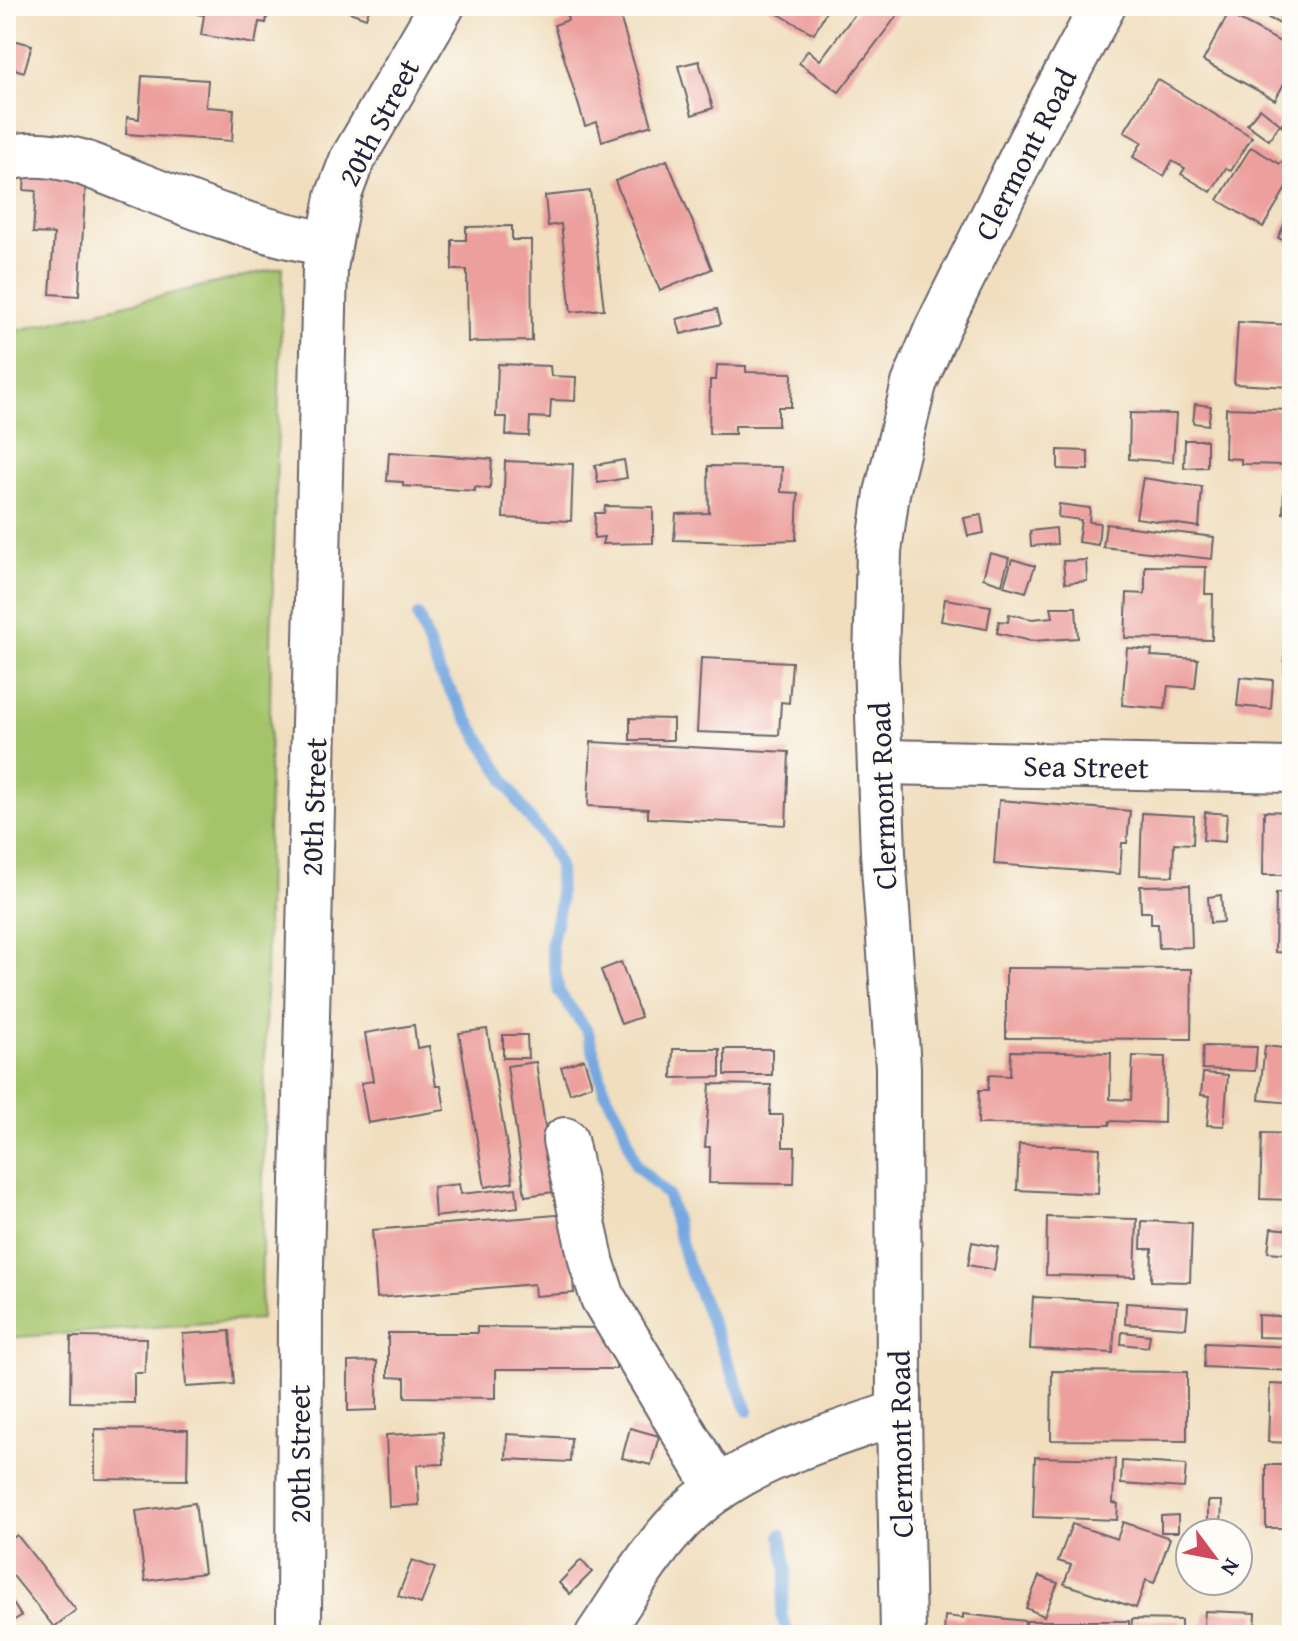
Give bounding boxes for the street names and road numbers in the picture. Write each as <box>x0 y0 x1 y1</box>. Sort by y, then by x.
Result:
street label: 20th Street <box>326 50 430 194</box>
street label: Clermont Road <box>963 60 1087 248</box>
street label: Clermont Road <box>857 701 907 891</box>
street label: 20th Street <box>289 736 337 877</box>
street label: Sea Street <box>1023 743 1149 789</box>
street label: Clermont Road <box>876 1350 924 1538</box>
street label: 20th Street <box>277 1384 321 1523</box>

